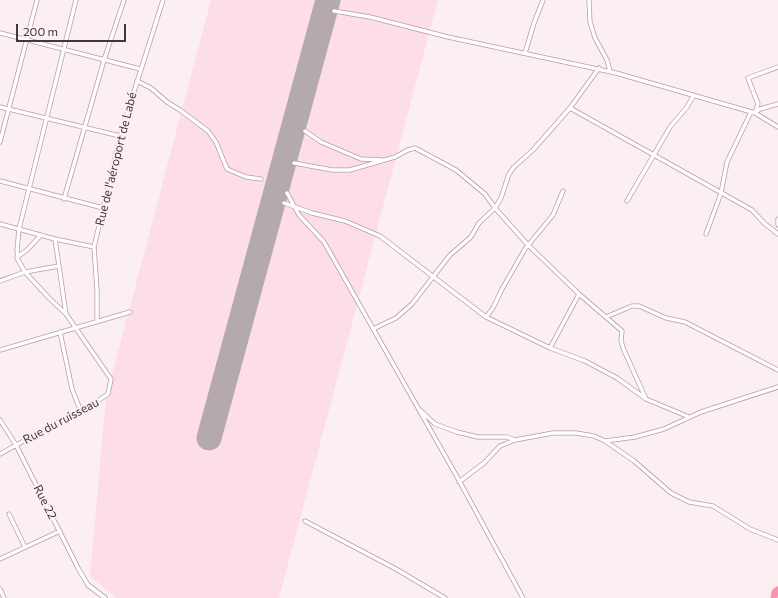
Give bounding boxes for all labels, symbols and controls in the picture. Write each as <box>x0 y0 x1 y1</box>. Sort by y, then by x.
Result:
scale bar <box>18 16 128 42</box>
text: 200 m <box>23 24 58 38</box>
street label: Rue de l'aéroport de Labé <box>92 91 140 227</box>
street label: Rue du ruisseau <box>21 395 101 447</box>
street label: Rue 22 <box>30 482 60 522</box>

